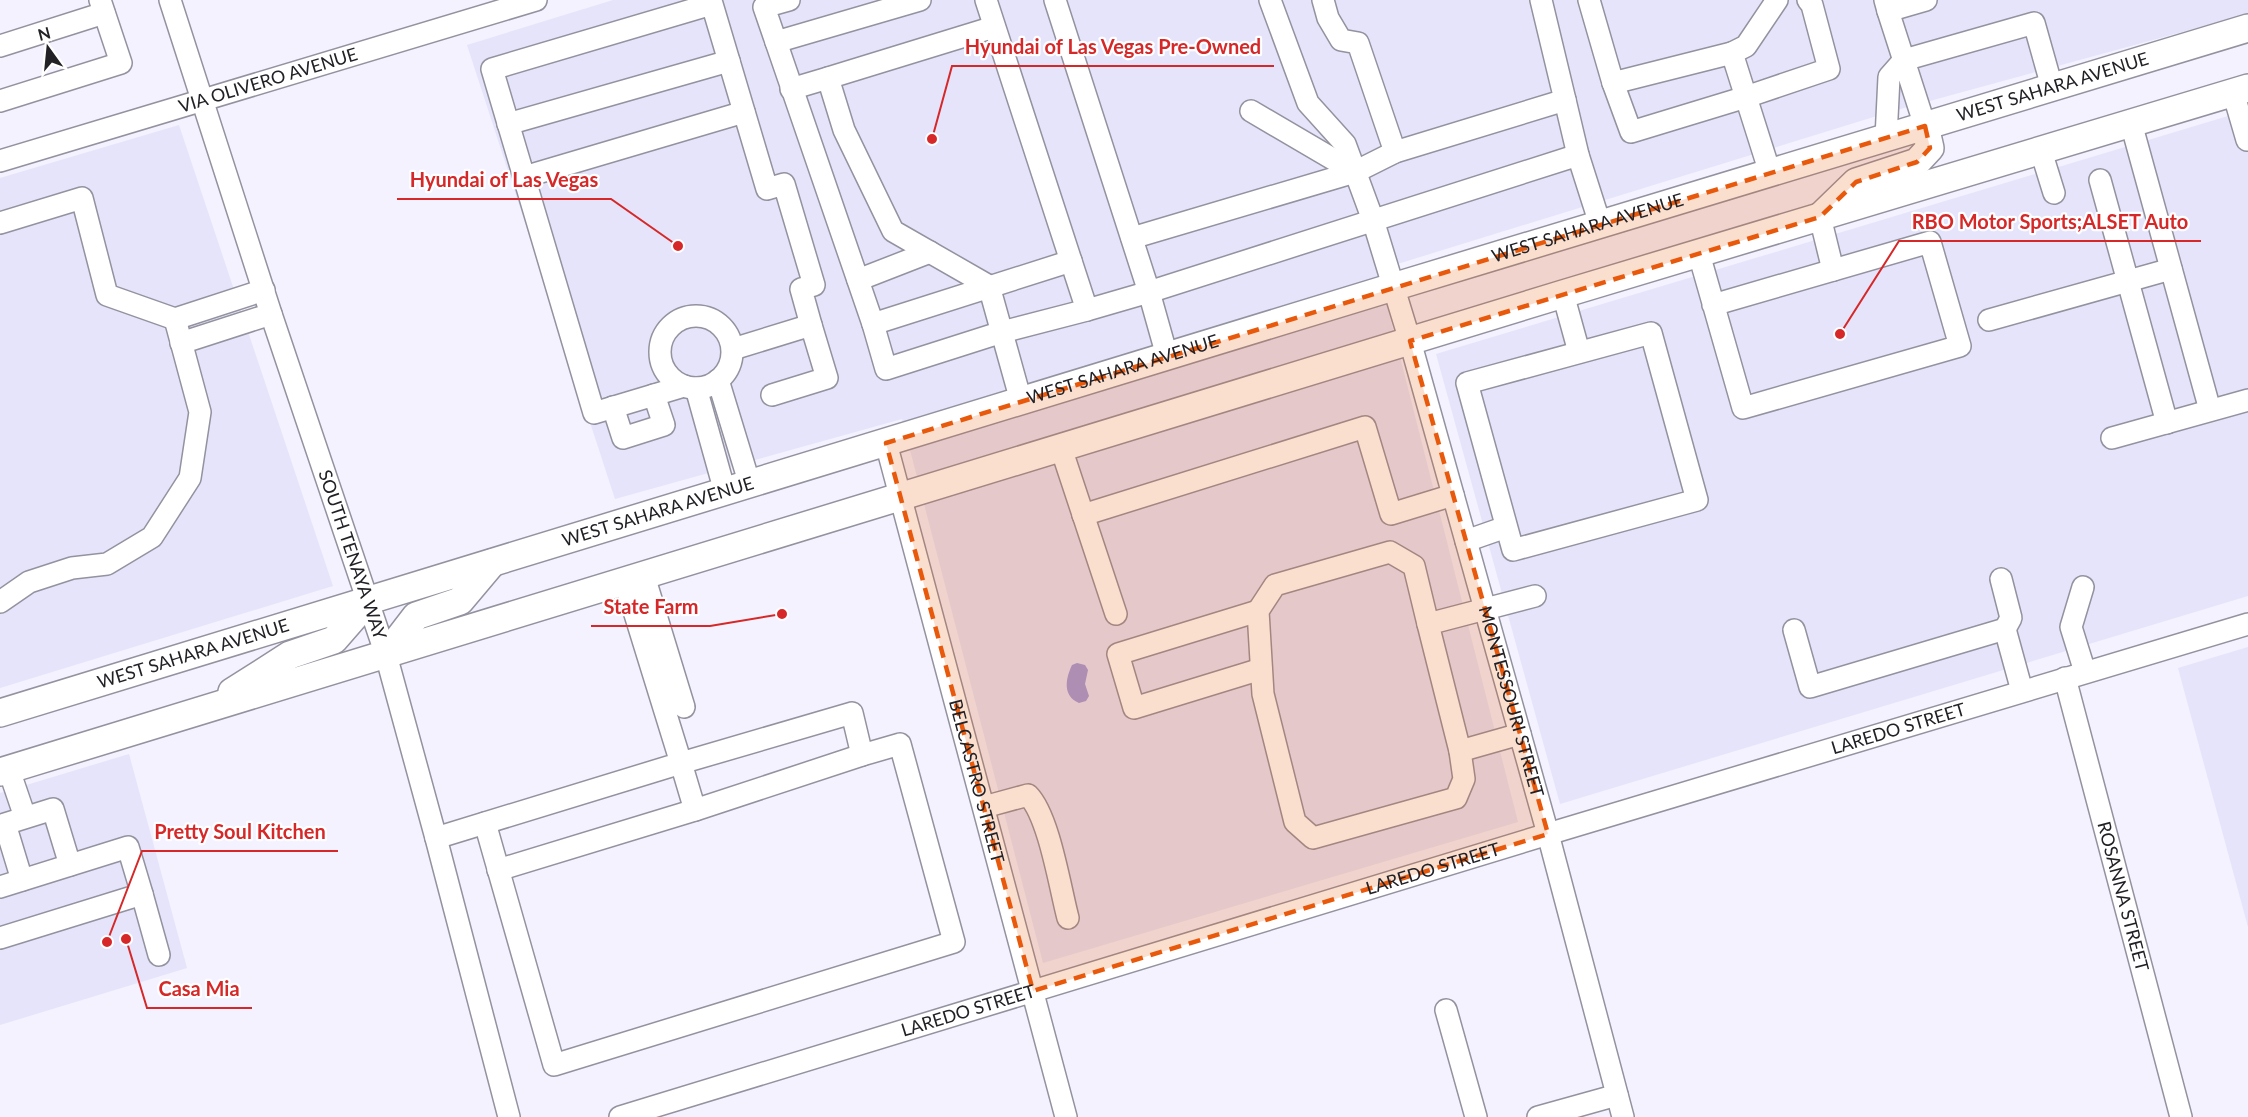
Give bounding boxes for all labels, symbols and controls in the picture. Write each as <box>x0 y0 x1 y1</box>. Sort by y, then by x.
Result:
north arrow <box>18 18 78 78</box>
text: N <box>36 22 52 44</box>
callout: Hyundai of Las Vegas Pre-Owned <box>952 28 1274 66</box>
text: Hyundai of Las Vegas Pre-Owned <box>965 34 1261 58</box>
street label: VIA OLIVERO AVENUE <box>176 42 360 117</box>
street label: WEST SAHARA AVENUE <box>1954 47 2151 126</box>
callout: Hyundai of Las Vegas <box>397 161 611 199</box>
text: Hyundai of Las Vegas <box>410 167 598 191</box>
street label: WEST SAHARA AVENUE <box>1489 188 1686 267</box>
callout: RBO Motor Sports;ALSET Auto <box>1899 203 2201 241</box>
text: RBO Motor Sports;ALSET Auto <box>1912 209 2188 233</box>
street label: WEST SAHARA AVENUE <box>1024 329 1221 408</box>
street label: SOUTH TENAYA WAY <box>314 467 392 643</box>
street label: WEST SAHARA AVENUE <box>559 471 756 550</box>
callout: State Farm <box>591 588 710 626</box>
text: State Farm <box>603 594 699 618</box>
street label: MONTESSOURI STREET <box>1475 603 1549 800</box>
street label: WEST SAHARA AVENUE <box>94 613 291 693</box>
street label: BELCASTRO STREET <box>945 697 1010 866</box>
street label: LAREDO STREET <box>1828 697 1968 758</box>
callout: Pretty Soul Kitchen <box>142 813 338 851</box>
text: Pretty Soul Kitchen <box>154 819 326 843</box>
street label: ROSANNA STREET <box>2093 819 2154 974</box>
street label: LAREDO STREET <box>1363 837 1503 899</box>
callout: Casa Mia <box>147 970 252 1008</box>
text: Casa Mia <box>158 976 240 1000</box>
street label: LAREDO STREET <box>898 979 1038 1041</box>

